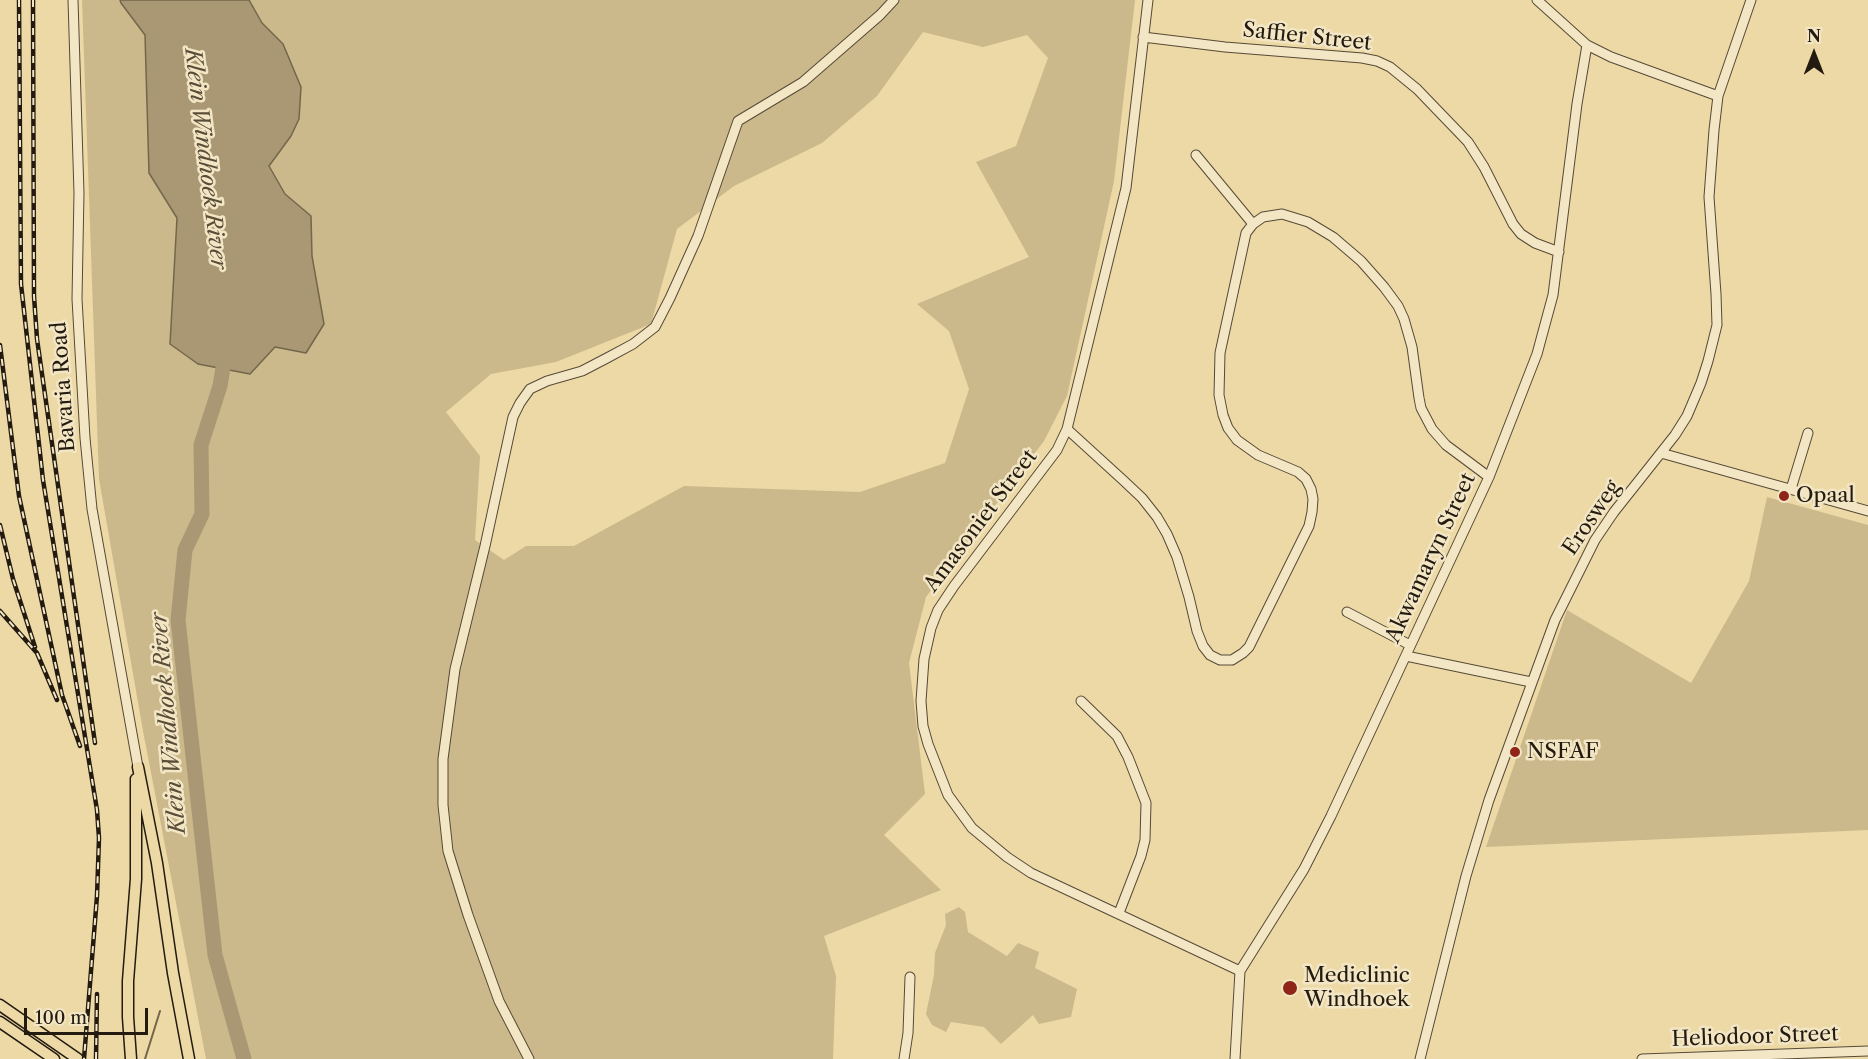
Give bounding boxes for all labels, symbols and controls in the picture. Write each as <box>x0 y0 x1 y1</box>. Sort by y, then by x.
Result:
street label: Saffier Street <box>1241 18 1373 56</box>
north arrow <box>1784 24 1844 84</box>
text: N <box>1807 26 1821 46</box>
water label: Klein Windhoek River <box>178 47 232 271</box>
street label: Bavaria Road <box>47 321 81 453</box>
street label: Amasoniet Street <box>919 445 1043 597</box>
street label: Akwamaryn Street <box>1381 469 1481 647</box>
street label: Erosweg <box>1558 476 1626 560</box>
place label: Opaal <box>1796 483 1855 509</box>
marker: Opaal <box>1777 489 1791 503</box>
water label: Klein Windhoek River <box>146 611 192 835</box>
place label: NSFAF <box>1527 739 1599 765</box>
marker: NSFAF <box>1508 745 1522 759</box>
place label: Mediclinic Windhoek <box>1304 963 1410 1013</box>
marker: Mediclinic Windhoek <box>1281 979 1299 997</box>
scale bar <box>27 996 152 1034</box>
text: 100 m <box>35 1007 87 1029</box>
street label: Heliodoor Street <box>1671 1021 1839 1053</box>

